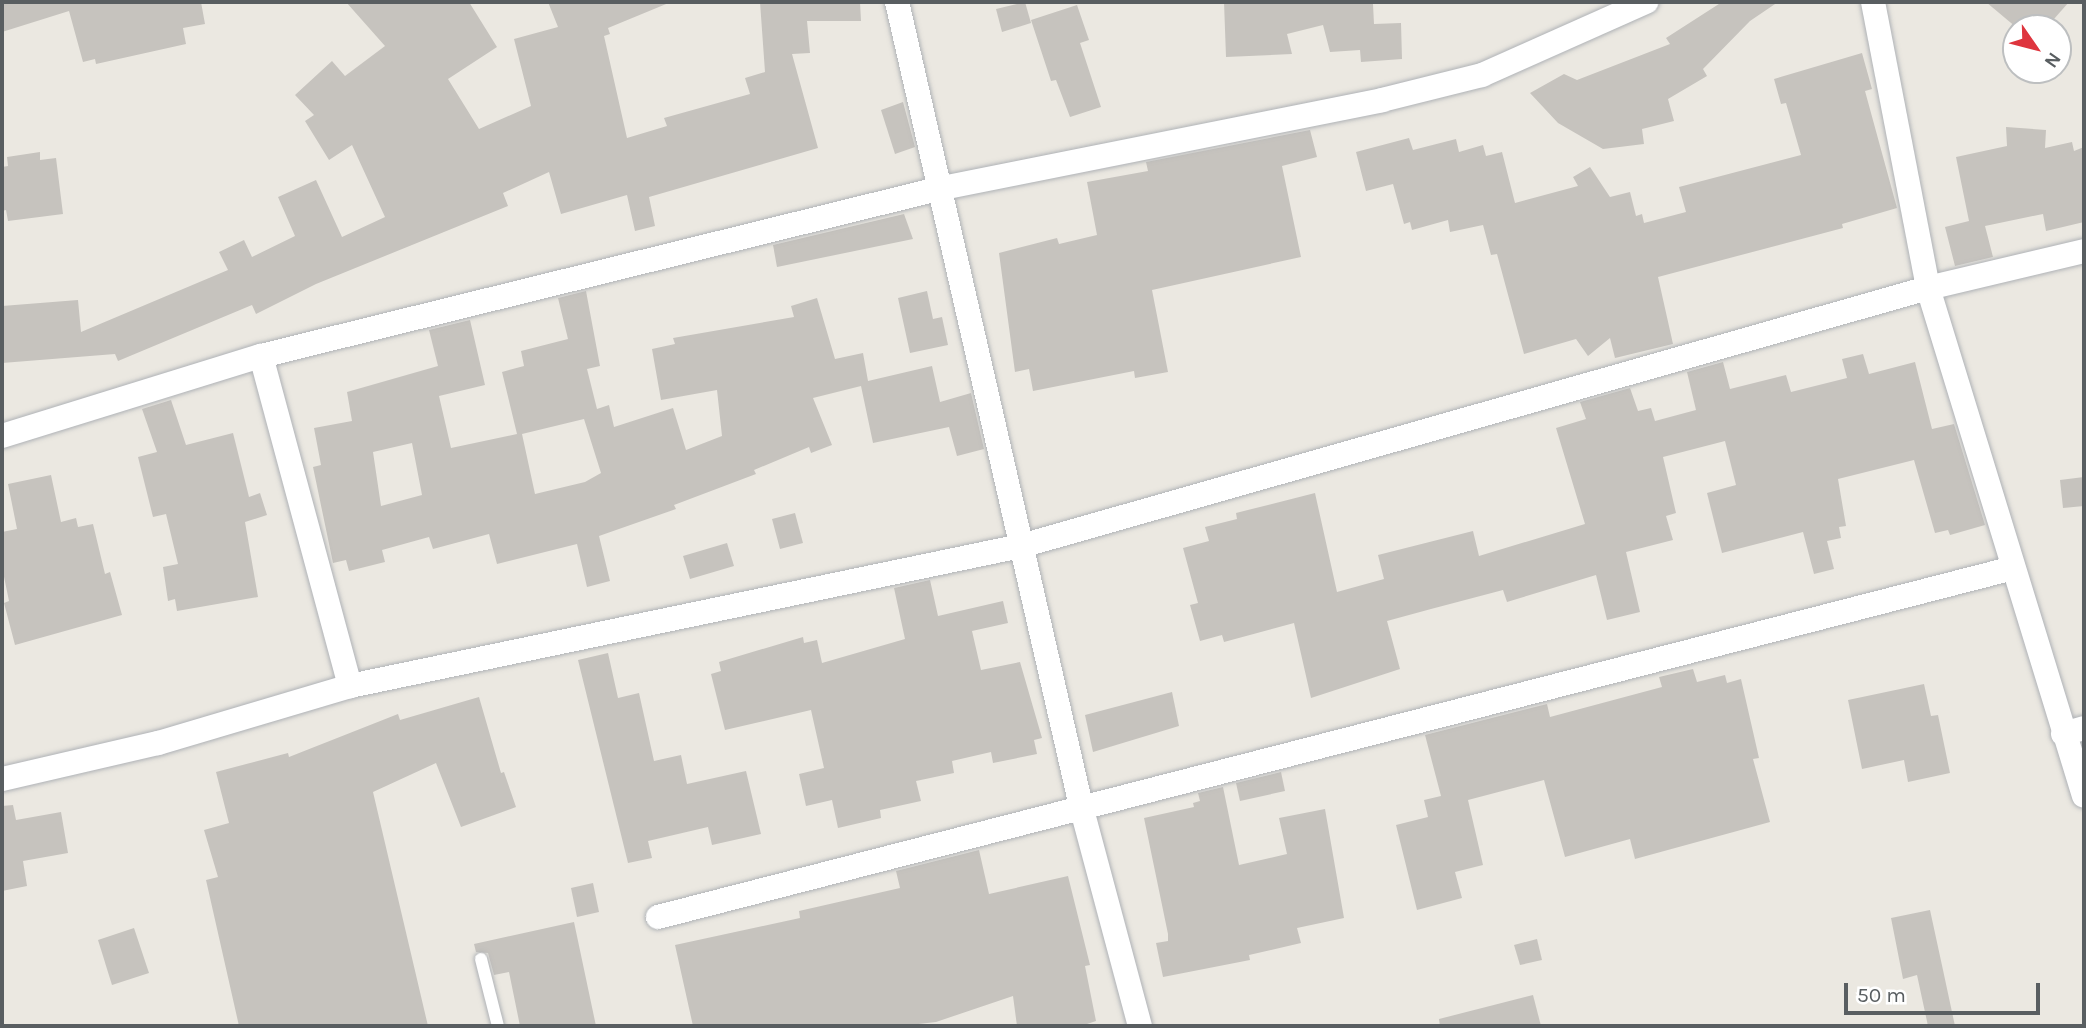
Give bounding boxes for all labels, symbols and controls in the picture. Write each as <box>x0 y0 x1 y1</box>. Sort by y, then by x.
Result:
north arrow <box>2002 14 2072 84</box>
text: N <box>2040 48 2065 72</box>
scale bar <box>1848 968 2044 1012</box>
text: 50 m <box>1857 983 1906 1007</box>

